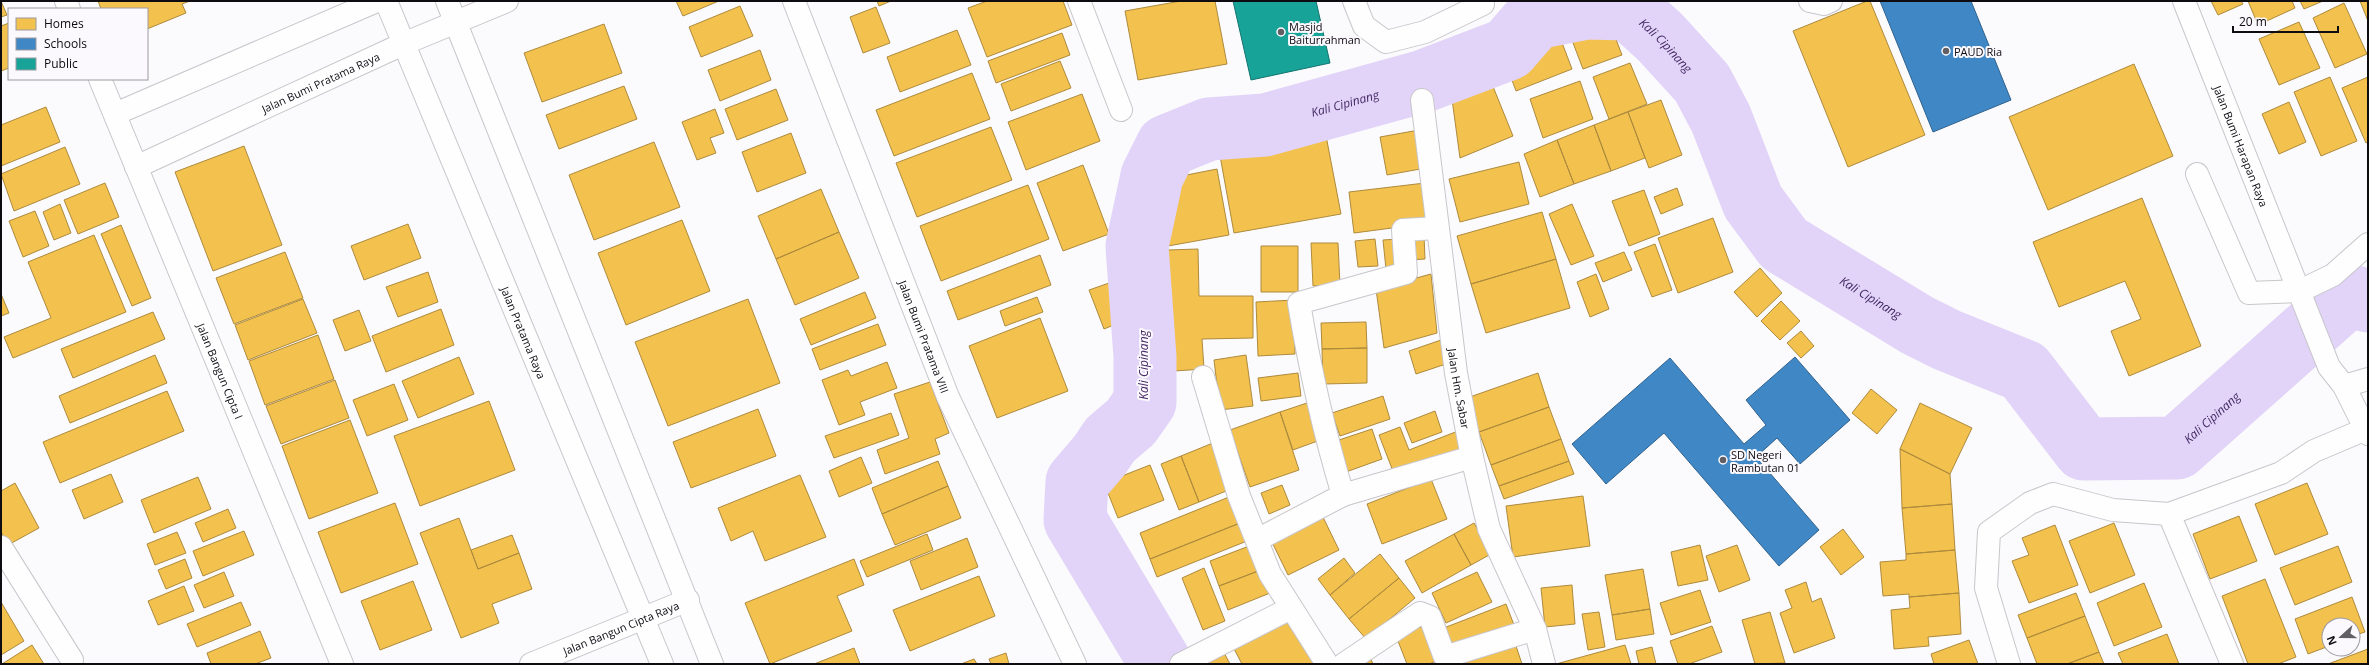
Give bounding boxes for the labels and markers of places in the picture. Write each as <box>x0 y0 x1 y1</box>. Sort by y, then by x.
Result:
place label: Masjid Baiturrahman <box>1289 19 1361 47</box>
marker: Masjid Baiturrahman <box>1276 27 1286 37</box>
place label: PAUD Ria <box>1954 44 2002 59</box>
marker: PAUD Ria <box>1941 46 1951 56</box>
place label: SD Negeri Rambutan 01 <box>1731 447 1800 475</box>
marker: SD Negeri Rambutan 01 <box>1718 455 1728 465</box>

